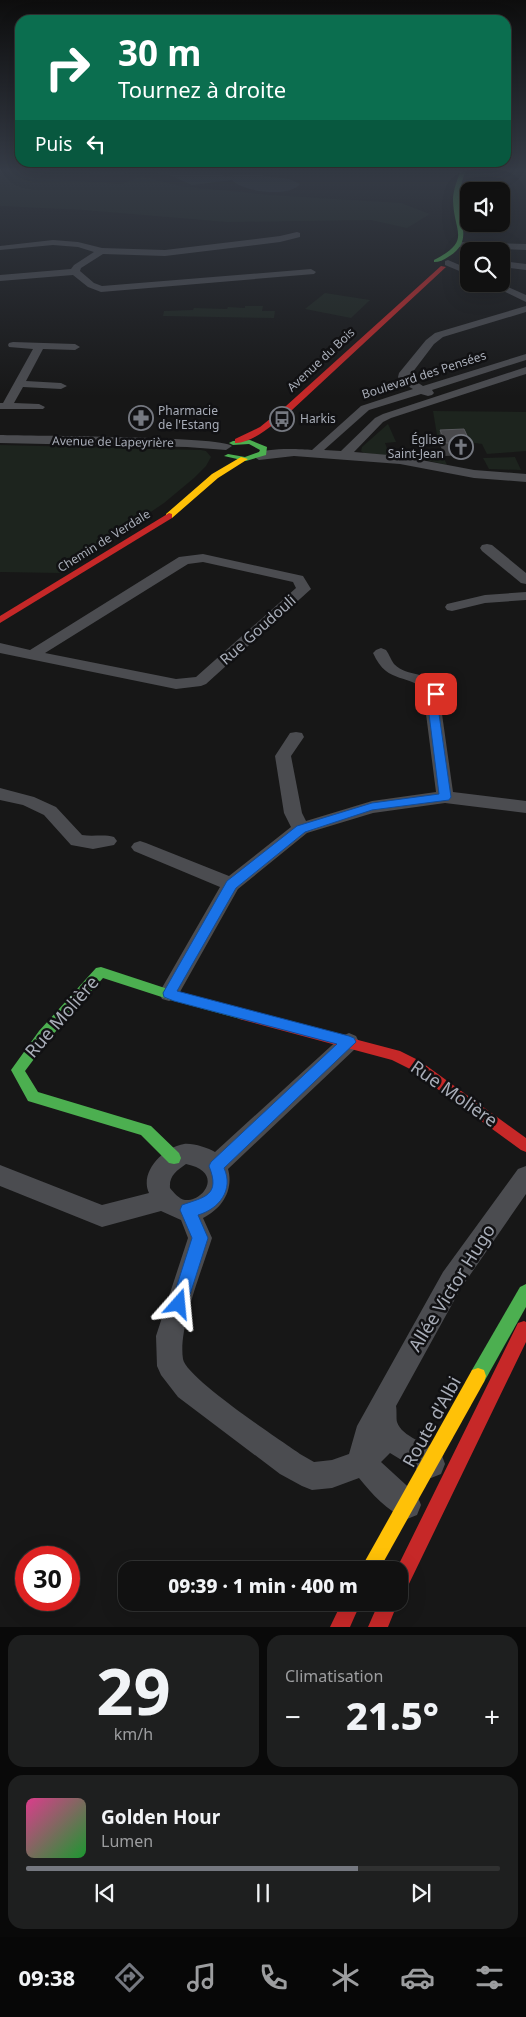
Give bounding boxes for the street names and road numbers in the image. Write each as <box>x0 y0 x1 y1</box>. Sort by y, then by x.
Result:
street label: Avenue du Bois <box>283 324 358 396</box>
street label: Boulevard des Pensées <box>360 346 488 403</box>
street label: Avenue de Lapeyrière <box>52 432 174 451</box>
street label: Chemin de Verdale <box>54 505 154 576</box>
street label: Rue Goudouli <box>215 590 300 669</box>
street label: Rue Molière <box>19 970 103 1062</box>
street label: Rue Molière <box>406 1054 503 1132</box>
street label: Allée Victor Hugo <box>402 1219 500 1356</box>
street label: Route d'Albi <box>396 1372 466 1471</box>

